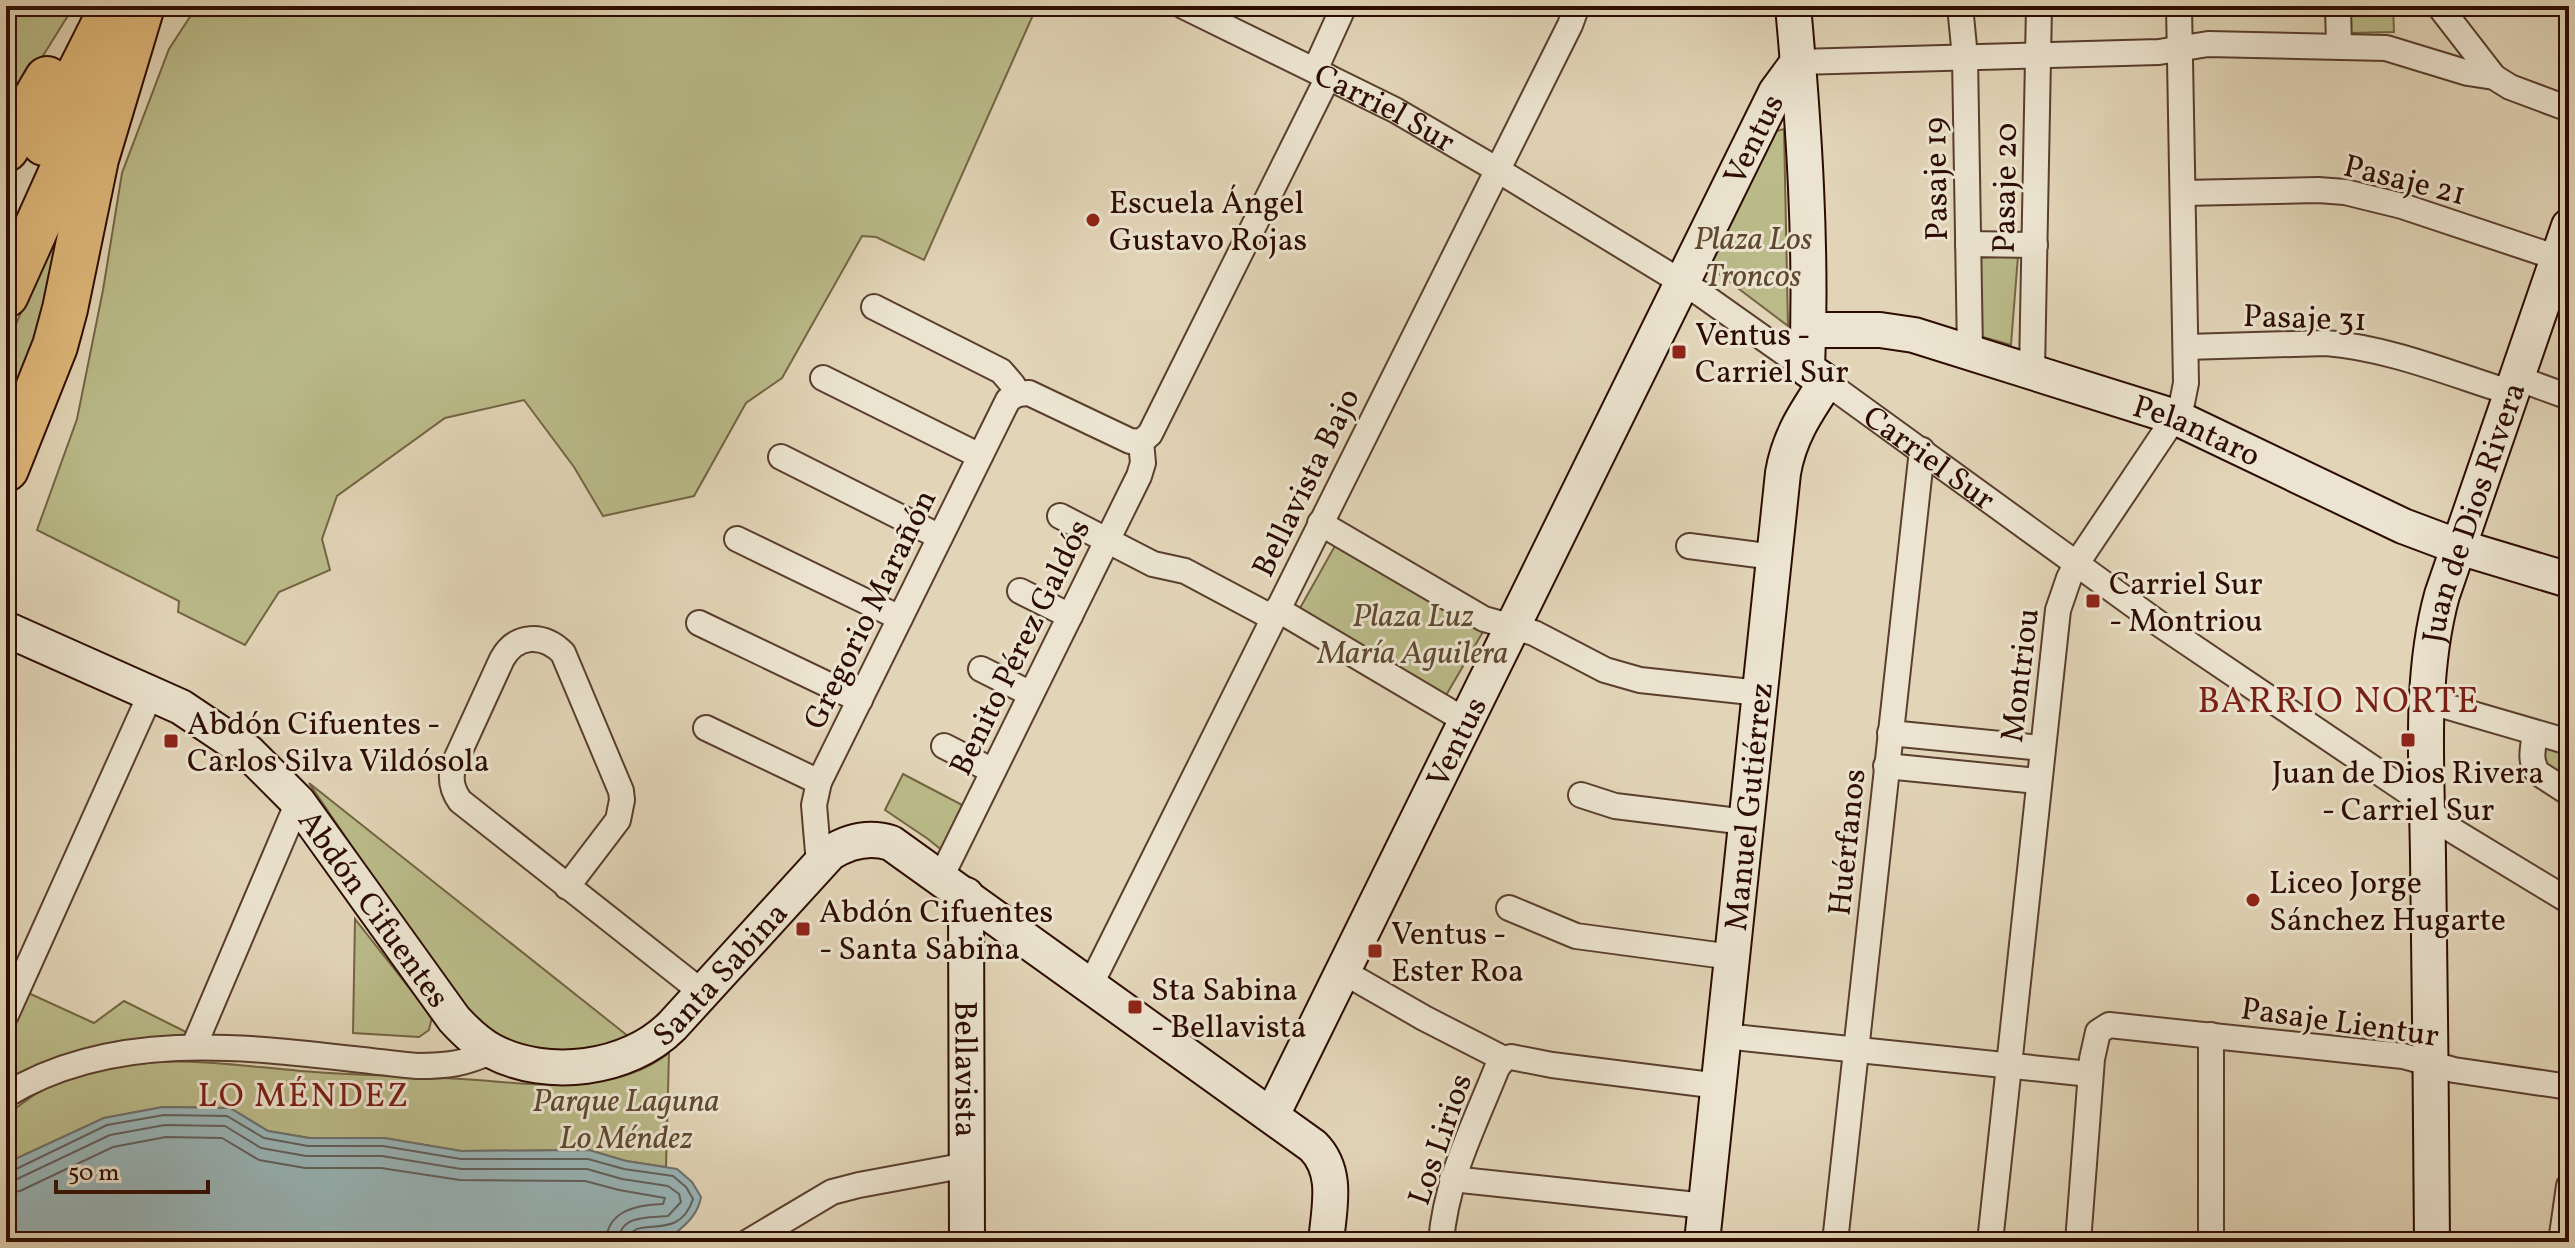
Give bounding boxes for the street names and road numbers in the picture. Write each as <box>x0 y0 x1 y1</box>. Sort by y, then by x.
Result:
street label: Carriel Sur <box>1306 55 1462 165</box>
street label: Ventus <box>1715 87 1797 193</box>
street label: Pasaje 19 <box>1915 117 1961 241</box>
street label: Pasaje 20 <box>1984 122 2030 254</box>
street label: Pasaje 21 <box>2339 146 2470 218</box>
street label: Pasaje 31 <box>2242 296 2367 344</box>
street label: Juan de Dios Rivera <box>2413 377 2539 646</box>
street label: Bellavista Bajo <box>1243 382 1372 585</box>
street label: Pelantaro <box>2127 386 2267 480</box>
street label: Carriel Sur <box>1853 397 2003 523</box>
street label: Gregorio Marañón <box>794 483 949 738</box>
street label: Benito Pérez Galdós <box>941 513 1103 784</box>
street label: Montriou <box>1992 606 2052 745</box>
street label: Manuel Gutiérrez <box>1716 680 1786 933</box>
street label: Ventus <box>1418 690 1500 796</box>
street label: Huérfanos <box>1819 767 1879 918</box>
street label: Abdón Cifuentes <box>286 802 458 1018</box>
street label: Santa Sabina <box>645 894 800 1059</box>
street label: Pasaje Lientur <box>2238 988 2441 1060</box>
street label: Bellavista <box>941 1001 986 1137</box>
street label: Los Lirios <box>1399 1068 1485 1212</box>

